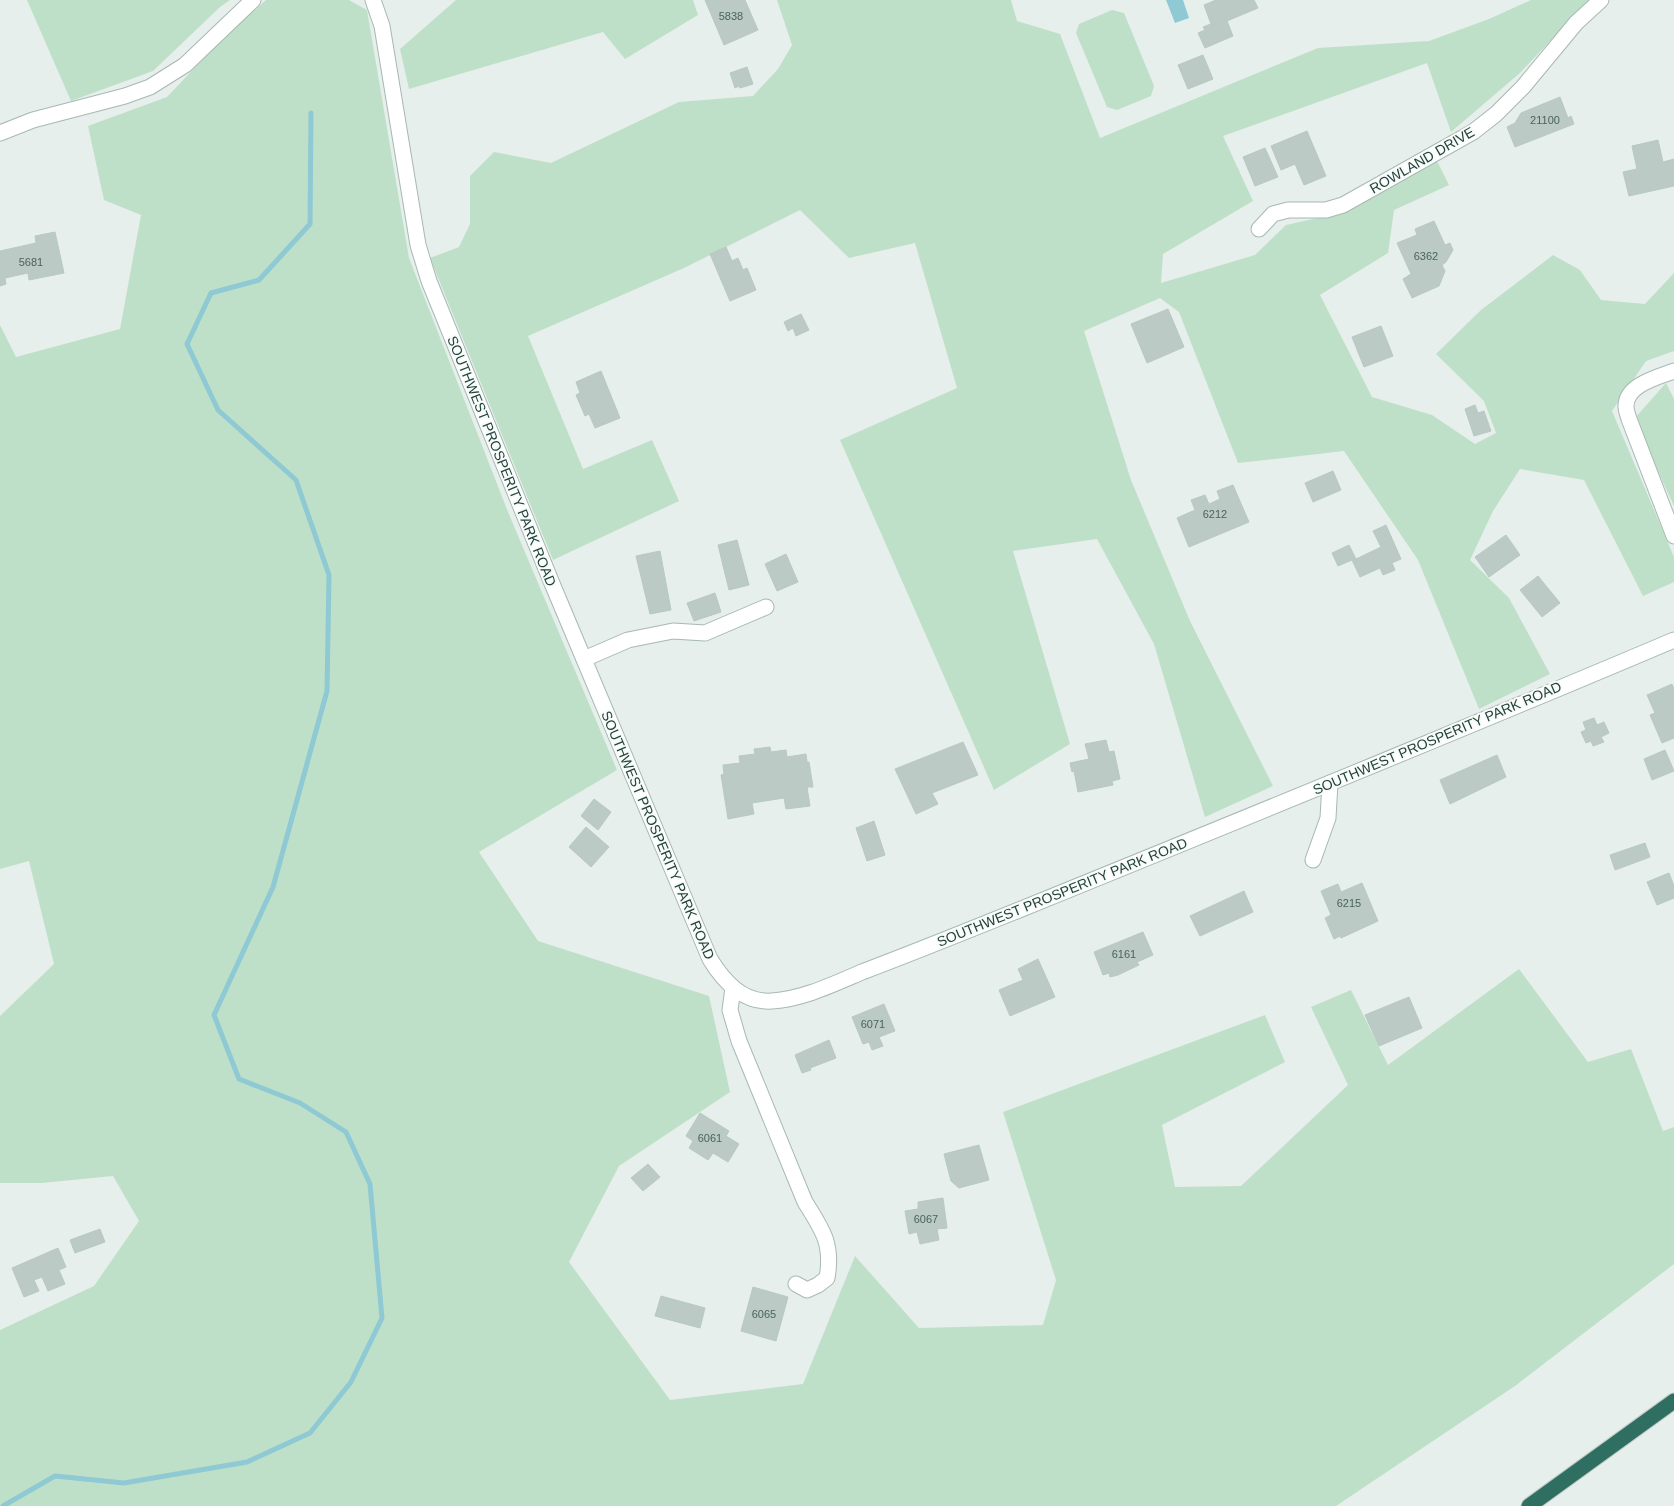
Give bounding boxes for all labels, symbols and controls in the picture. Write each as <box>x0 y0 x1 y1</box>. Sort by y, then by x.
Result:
house number: 5838 <box>719 10 743 22</box>
house number: 21100 <box>1530 114 1560 126</box>
street label: ROWLAND DRIVE <box>1367 124 1477 196</box>
house number: 6362 <box>1414 250 1438 262</box>
house number: 5681 <box>19 256 43 268</box>
street label: SOUTHWEST PROSPERITY PARK ROAD <box>444 334 560 588</box>
house number: 6212 <box>1203 508 1227 520</box>
street label: SOUTHWEST PROSPERITY PARK ROAD <box>1310 678 1564 798</box>
street label: SOUTHWEST PROSPERITY PARK ROAD <box>598 708 718 962</box>
street label: SOUTHWEST PROSPERITY PARK ROAD <box>935 834 1189 950</box>
house number: 6215 <box>1337 897 1361 909</box>
house number: 6161 <box>1112 948 1136 960</box>
house number: 6071 <box>861 1018 885 1030</box>
house number: 6061 <box>698 1132 722 1144</box>
house number: 6067 <box>914 1213 938 1225</box>
house number: 6065 <box>752 1308 776 1320</box>

